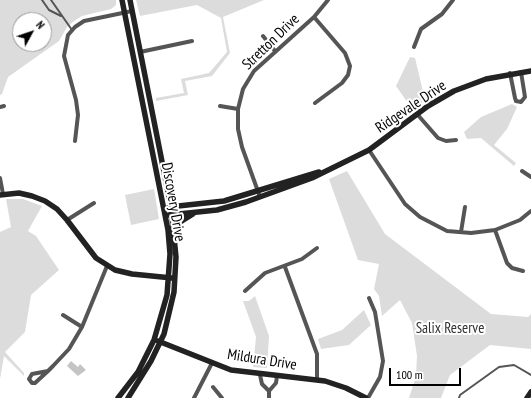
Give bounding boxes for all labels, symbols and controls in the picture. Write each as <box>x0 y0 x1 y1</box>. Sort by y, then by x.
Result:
street label: Stretton Drive <box>239 10 303 74</box>
north arrow <box>12 12 52 52</box>
text: N <box>33 18 48 32</box>
street label: Ridgevale Drive <box>372 77 450 137</box>
street label: Discovery Drive <box>157 161 189 243</box>
park label: Salix Reserve <box>416 320 484 338</box>
street label: Mildura Drive <box>226 346 298 374</box>
scale bar <box>391 360 463 386</box>
text: 100 m <box>396 367 423 382</box>

